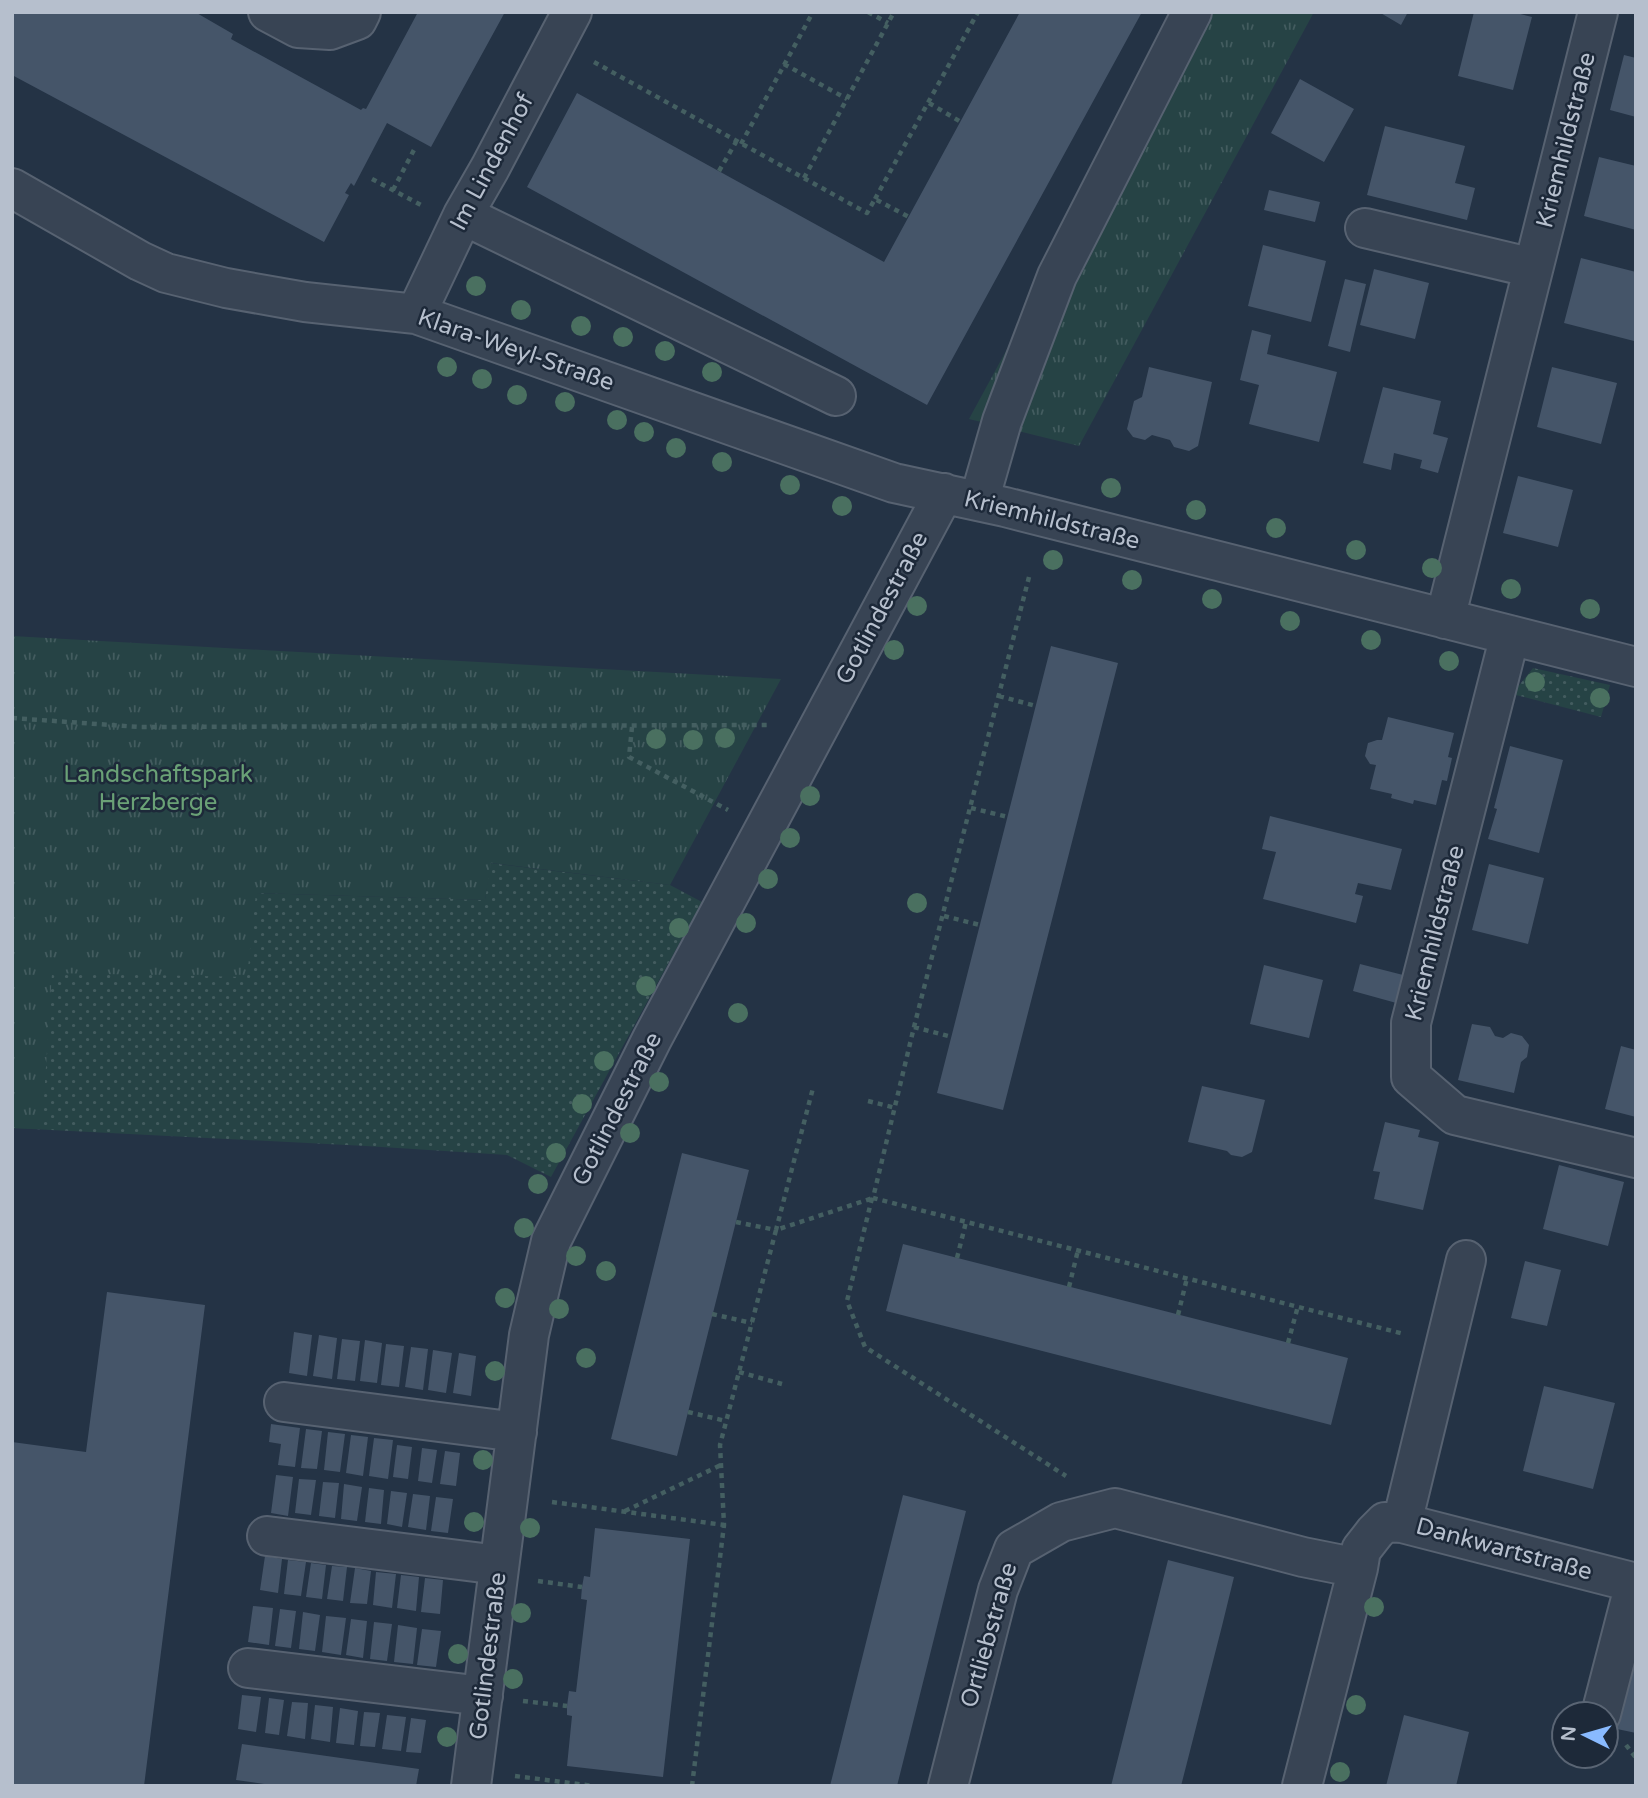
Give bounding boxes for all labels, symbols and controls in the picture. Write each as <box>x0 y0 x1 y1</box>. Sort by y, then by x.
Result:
street label: Kriemhildstraße <box>1530 49 1602 231</box>
street label: Im Lindenhof <box>444 88 541 235</box>
street label: Klara-Weyl-Straße <box>414 303 618 397</box>
street label: Kriemhildstraße <box>961 484 1143 556</box>
street label: Gotlindestraße <box>830 527 934 689</box>
park label: Landschaftspark Herzberge <box>63 760 253 817</box>
street label: Kriemhildstraße <box>1399 842 1471 1024</box>
street label: Gotlindestraße <box>566 1027 668 1191</box>
street label: Dankwartstraße <box>1413 1512 1595 1586</box>
street label: Ortliebstraße <box>954 1559 1024 1711</box>
street label: Gotlindestraße <box>463 1571 513 1741</box>
north arrow <box>1550 1700 1620 1770</box>
text: N <box>1557 1725 1581 1742</box>

